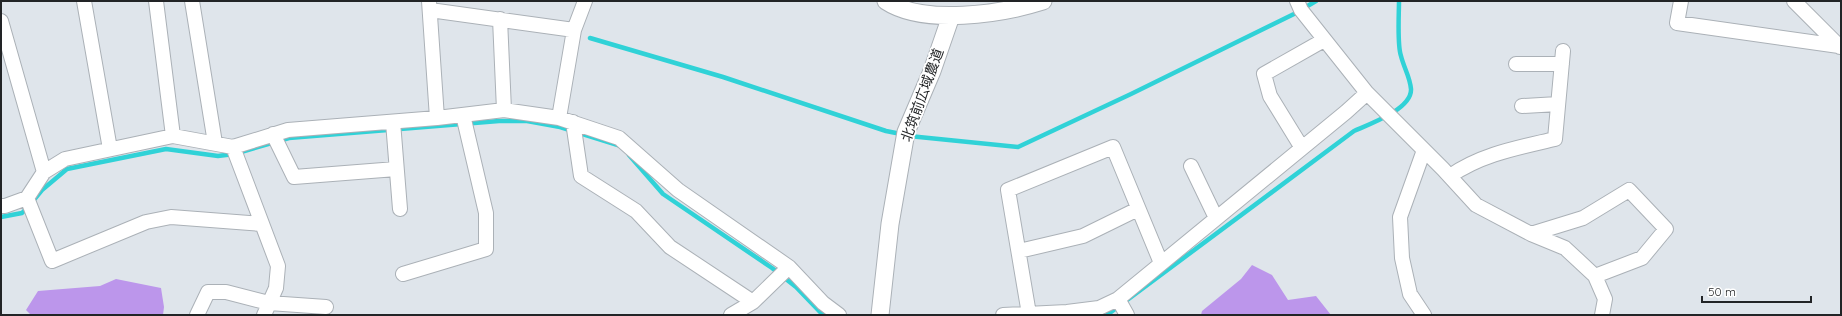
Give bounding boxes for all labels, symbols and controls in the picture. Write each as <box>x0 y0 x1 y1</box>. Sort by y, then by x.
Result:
street label: 北筑前広域農道 <box>897 46 947 144</box>
scale bar <box>1702 278 1811 304</box>
text: 50 m <box>1708 284 1736 299</box>

